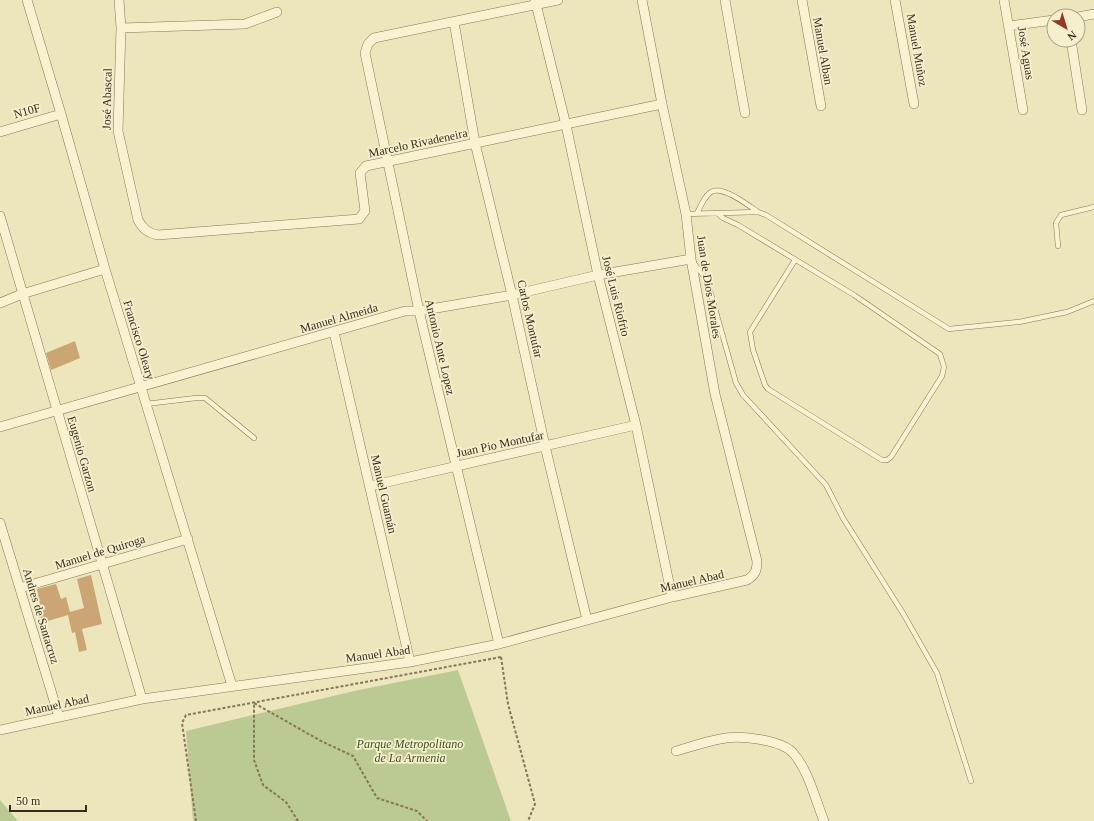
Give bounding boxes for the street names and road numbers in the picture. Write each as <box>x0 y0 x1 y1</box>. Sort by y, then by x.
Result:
street label: Manuel Muñoz <box>904 13 930 87</box>
street label: Manuel Alban <box>810 16 836 86</box>
street label: José Aguas <box>1015 25 1037 81</box>
street label: José Abascal <box>99 67 115 130</box>
street label: N10F <box>12 100 42 121</box>
street label: Marcelo Rivadeneira <box>367 126 469 160</box>
street label: Juan de Dios Morales <box>694 234 724 340</box>
street label: José Luis Riofrio <box>599 254 633 338</box>
street label: Carlos Montufar <box>514 279 546 359</box>
street label: Antonio Ante Lopez <box>422 298 458 396</box>
street label: Francisco Oleary <box>120 299 158 381</box>
street label: Manuel Almeida <box>298 300 380 336</box>
street label: Eugenio Garzon <box>64 414 100 494</box>
street label: Juan Pio Montufar <box>455 428 545 460</box>
street label: Manuel Guamán <box>368 453 400 535</box>
street label: Manuel de Quiroga <box>53 531 147 572</box>
street label: Andres de Santacruz <box>20 566 62 666</box>
street label: Manuel Abad <box>659 567 725 595</box>
street label: Manuel Abad <box>345 643 411 665</box>
street label: Manuel Abad <box>24 691 90 719</box>

